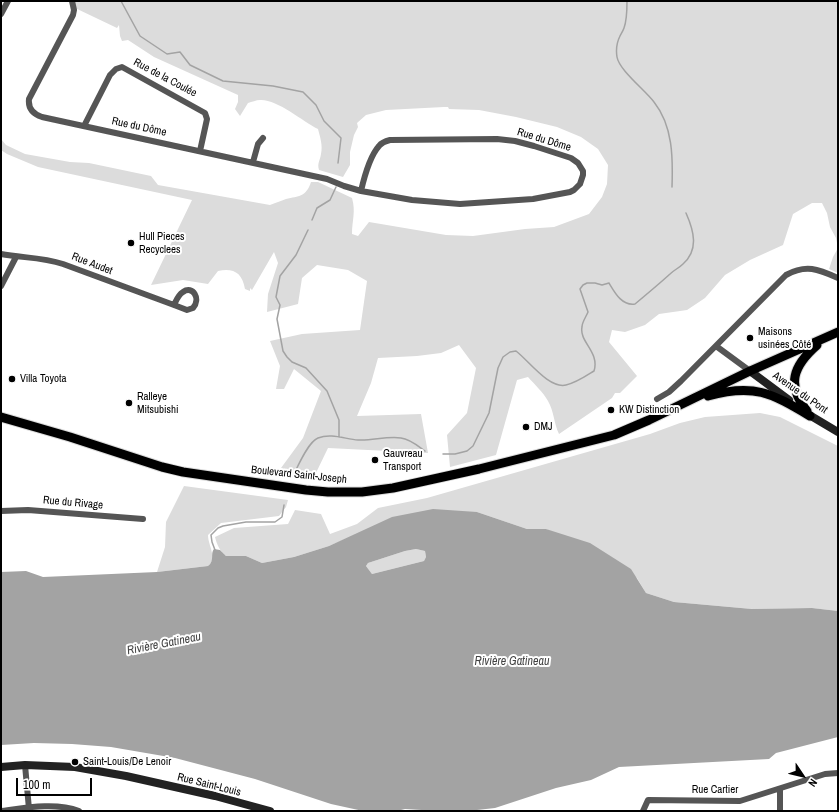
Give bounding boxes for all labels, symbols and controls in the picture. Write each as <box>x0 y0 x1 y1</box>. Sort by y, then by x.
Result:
street label: Rue de la Coulée <box>131 56 199 100</box>
street label: Rue du Dôme <box>110 115 168 139</box>
street label: Rue du Dôme <box>515 126 573 154</box>
place label: Hull Pieces Recyclees <box>139 230 185 256</box>
marker: Hull Pieces Recyclees <box>126 238 136 248</box>
street label: Rue Audet <box>70 250 114 278</box>
place label: Maisons usinées Côté <box>758 325 811 351</box>
marker: Maisons usinées Côté <box>745 333 755 343</box>
street label: Avenue du Pont <box>770 369 830 417</box>
place label: Villa Toyota <box>20 372 66 386</box>
marker: Villa Toyota <box>7 374 17 384</box>
place label: Ralleye Mitsubishi <box>137 390 179 416</box>
marker: Ralleye Mitsubishi <box>124 398 134 408</box>
place label: KW Distinction <box>619 403 679 417</box>
marker: KW Distinction <box>606 405 616 415</box>
place label: DMJ <box>534 420 553 434</box>
marker: DMJ <box>521 422 531 432</box>
place label: Gauvreau Transport <box>383 447 423 473</box>
marker: Gauvreau Transport <box>370 455 380 465</box>
street label: Boulevard Saint-Joseph <box>250 463 348 487</box>
street label: Rue du Rivage <box>42 494 104 512</box>
water label: Rivière Gatineau <box>126 630 202 658</box>
water label: Rivière Gatineau <box>475 655 549 669</box>
place label: Saint-Louis/De Lenoir <box>83 755 171 769</box>
north arrow <box>783 756 823 796</box>
marker: Saint-Louis/De Lenoir <box>70 757 80 767</box>
scale bar <box>18 770 94 796</box>
street label: Rue Saint-Louis <box>176 771 242 799</box>
text: N <box>805 776 820 790</box>
text: 100 m <box>23 777 50 793</box>
street label: Rue Cartier <box>692 783 738 797</box>

